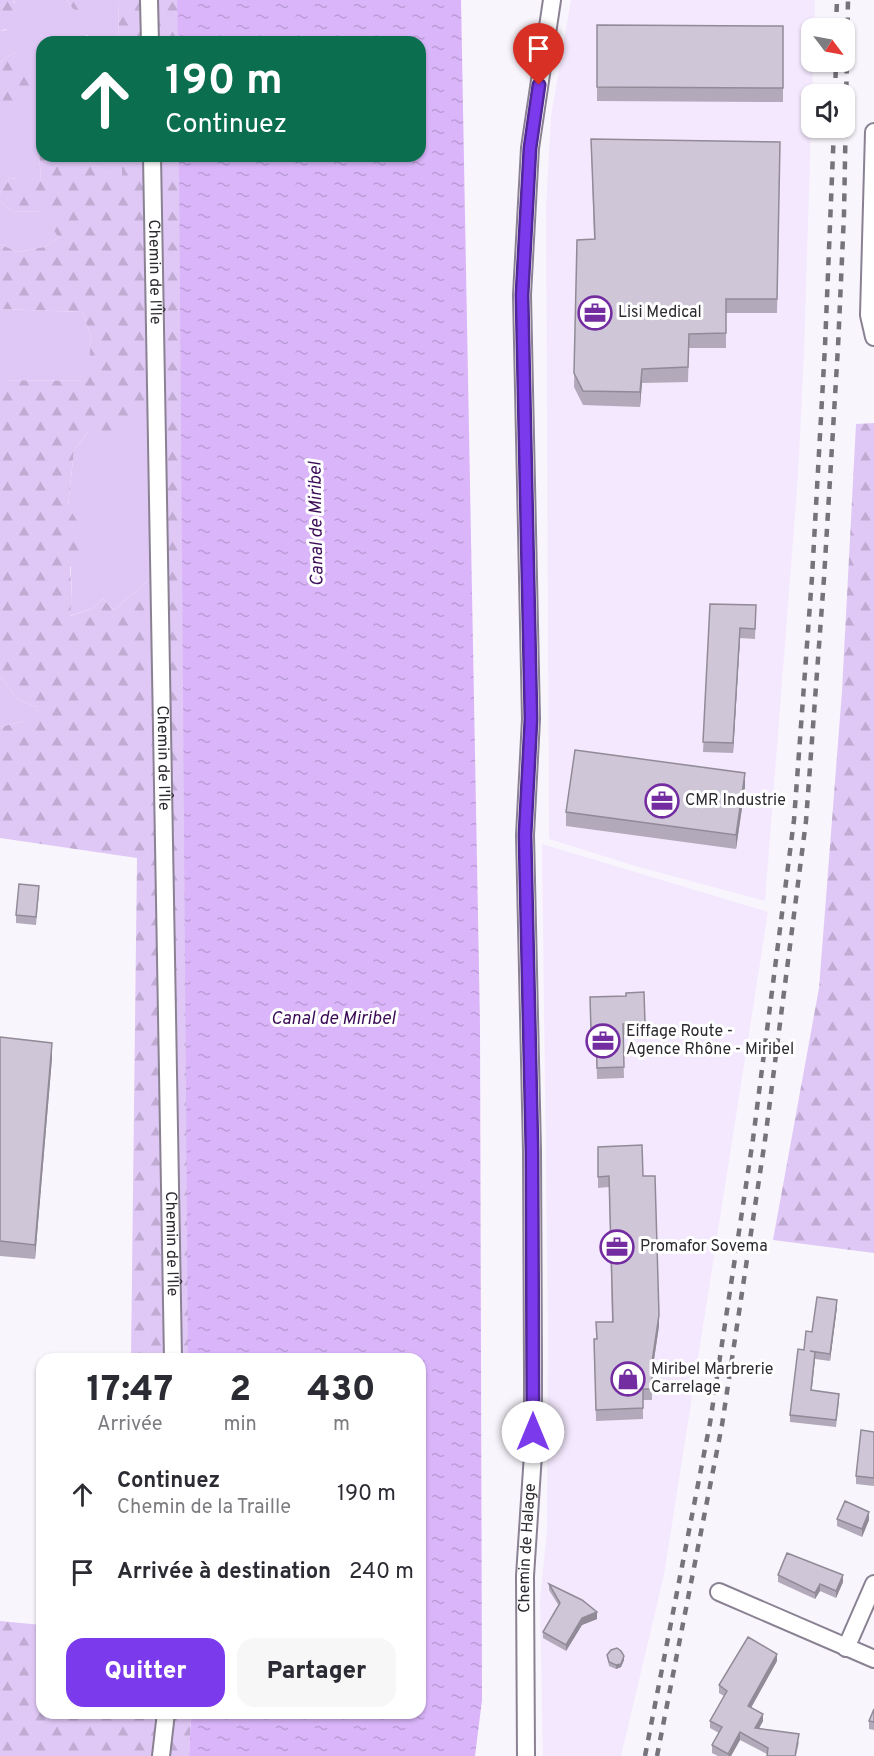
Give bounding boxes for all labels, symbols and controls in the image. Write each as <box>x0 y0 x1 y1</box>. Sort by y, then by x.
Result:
north arrow <box>801 18 855 72</box>
map controls <box>801 18 855 138</box>
pin <box>513 23 564 85</box>
icon: arrive <box>522 32 555 65</box>
text: 190 m <box>165 56 283 109</box>
icon: ahead <box>66 60 144 138</box>
button: sound <box>801 84 855 138</box>
text: Continuez <box>165 108 287 142</box>
street label: Chemin de l'Île <box>143 219 167 325</box>
office icon: Lisi Medical <box>577 295 613 331</box>
place label: Lisi Medical <box>618 303 702 323</box>
water label: Canal de Miribel <box>304 460 330 587</box>
street label: Chemin de l'Île <box>152 705 175 811</box>
office icon: CMR Industrie <box>644 783 680 819</box>
place label: CMR Industrie <box>685 791 786 811</box>
water label: Canal de Miribel <box>271 1008 397 1031</box>
place label: Eiffage Route - Agence Rhône - Miribel <box>626 1022 794 1060</box>
office icon: Eiffage Route - Agence Rhône - Miribel <box>585 1023 621 1059</box>
street label: Chemin de l'Île <box>160 1191 184 1297</box>
office icon: Promafor Sovema <box>599 1229 635 1265</box>
place label: Promafor Sovema <box>640 1237 768 1257</box>
place label: Miribel Marbrerie Carrelage <box>651 1360 773 1398</box>
shop icon: Miribel Marbrerie Carrelage <box>610 1361 646 1397</box>
text: 17:47 <box>86 1368 173 1414</box>
text: 2 <box>229 1368 251 1414</box>
text: 430 <box>307 1368 376 1414</box>
position arrow <box>501 1400 565 1464</box>
text: Arrivée <box>97 1412 163 1438</box>
text: min <box>224 1412 257 1438</box>
text: m <box>333 1412 350 1438</box>
text: Continuez <box>117 1468 220 1495</box>
icon: ahead <box>66 1478 99 1511</box>
text: 190 m <box>337 1481 396 1508</box>
street label: Chemin de Halage <box>515 1483 541 1613</box>
text: Chemin de la Traille <box>117 1495 291 1521</box>
icon: arrive <box>66 1556 99 1589</box>
text: Arrivée à destination <box>117 1559 331 1586</box>
text: 240 m <box>349 1559 414 1586</box>
button: Quitter <box>66 1638 225 1707</box>
button: Partager <box>237 1638 396 1707</box>

